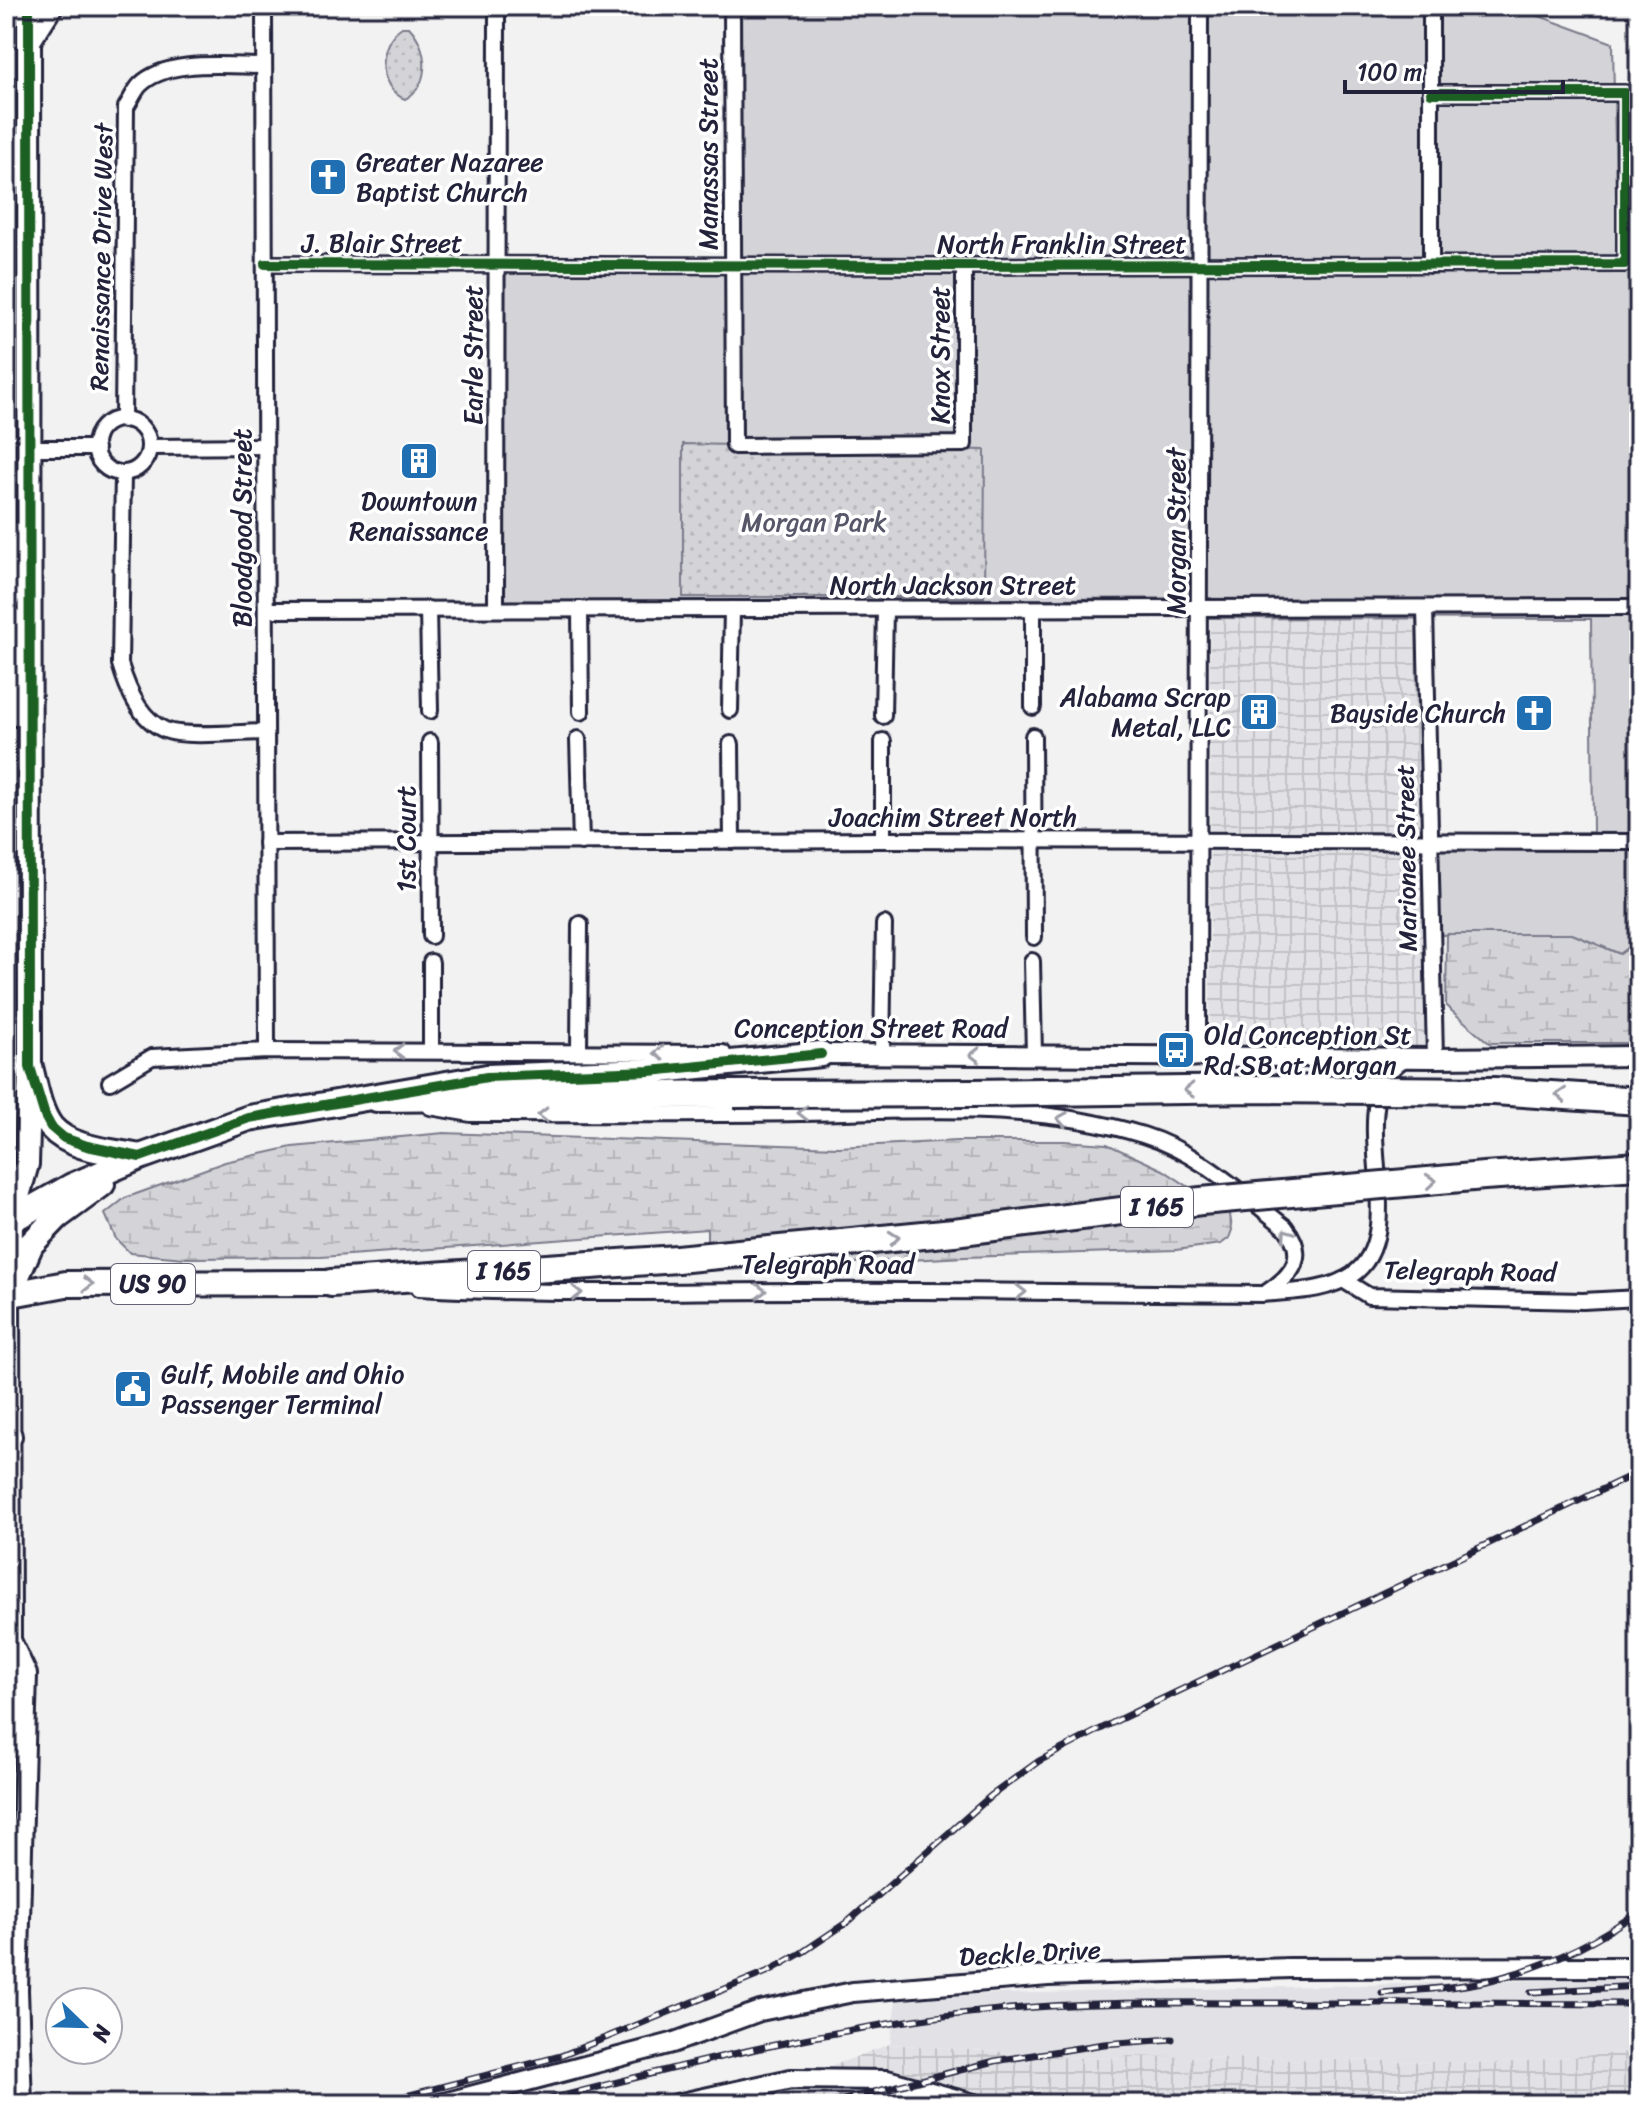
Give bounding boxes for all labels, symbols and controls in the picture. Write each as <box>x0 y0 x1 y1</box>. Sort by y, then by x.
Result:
scale bar <box>1345 44 1563 94</box>
text: 100 m <box>1357 51 1422 93</box>
street label: Manassas Street <box>685 58 731 250</box>
street label: Renaissance Drive West <box>76 121 126 391</box>
place label: Greater Nazaree Baptist Church <box>356 139 544 215</box>
church icon: Greater Nazaree Baptist Church <box>307 156 349 198</box>
street label: J. Blair Street <box>301 220 462 266</box>
street label: North Franklin Street <box>937 221 1187 267</box>
street label: Earle Street <box>450 285 496 425</box>
street label: Knox Street <box>917 286 963 424</box>
street label: Bloodgood Street <box>219 428 265 628</box>
building icon: Downtown Renaissance <box>398 440 440 482</box>
street label: Morgan Street <box>1153 446 1199 614</box>
place label: Downtown Renaissance <box>349 478 489 554</box>
park label: Morgan Park <box>741 499 887 545</box>
street label: North Jackson Street <box>830 562 1076 608</box>
place label: Alabama Scrap Metal, LLC <box>1059 674 1231 750</box>
place label: Bayside Church <box>1330 690 1506 736</box>
building icon: Alabama Scrap Metal, LLC <box>1238 691 1280 733</box>
church icon: Bayside Church <box>1513 692 1555 734</box>
street label: Marionee Street <box>1381 764 1431 952</box>
street label: 1st Court <box>383 786 429 892</box>
street label: Joachim Street North <box>828 794 1077 840</box>
street label: Conception Street Road <box>734 1005 1010 1051</box>
place label: Old Conception St Rd SB at Morgan <box>1204 1012 1412 1088</box>
bus stop icon: Old Conception St Rd SB at Morgan <box>1155 1029 1197 1071</box>
one-way arrow <box>392 1042 405 1060</box>
one-way arrow <box>652 1044 665 1062</box>
one-way arrow <box>968 1046 981 1064</box>
one-way arrow <box>1182 1081 1195 1098</box>
one-way arrow <box>1554 1087 1567 1104</box>
one-way arrow <box>796 1104 809 1122</box>
one-way arrow <box>536 1106 549 1124</box>
one-way arrow <box>1055 1111 1069 1128</box>
one-way arrow <box>1425 1173 1438 1190</box>
road number: I 165 <box>1121 1187 1193 1227</box>
one-way arrow <box>1282 1228 1297 1243</box>
one-way arrow <box>888 1230 901 1247</box>
street label: Telegraph Road <box>742 1241 917 1287</box>
street label: Telegraph Road <box>1383 1246 1559 1296</box>
road number: I 165 <box>468 1251 540 1291</box>
road number: US 90 <box>111 1264 195 1304</box>
one-way arrow <box>82 1275 95 1293</box>
one-way arrow <box>755 1283 768 1300</box>
one-way arrow <box>1015 1283 1028 1301</box>
one-way arrow <box>571 1284 584 1302</box>
place label: Gulf, Mobile and Ohio Passenger Terminal <box>161 1351 404 1427</box>
public building icon: Gulf, Mobile and Ohio Passenger Terminal <box>112 1368 154 1410</box>
street label: Deckle Drive <box>958 1926 1102 1980</box>
north arrow <box>44 1986 124 2066</box>
text: N <box>81 2018 123 2049</box>

